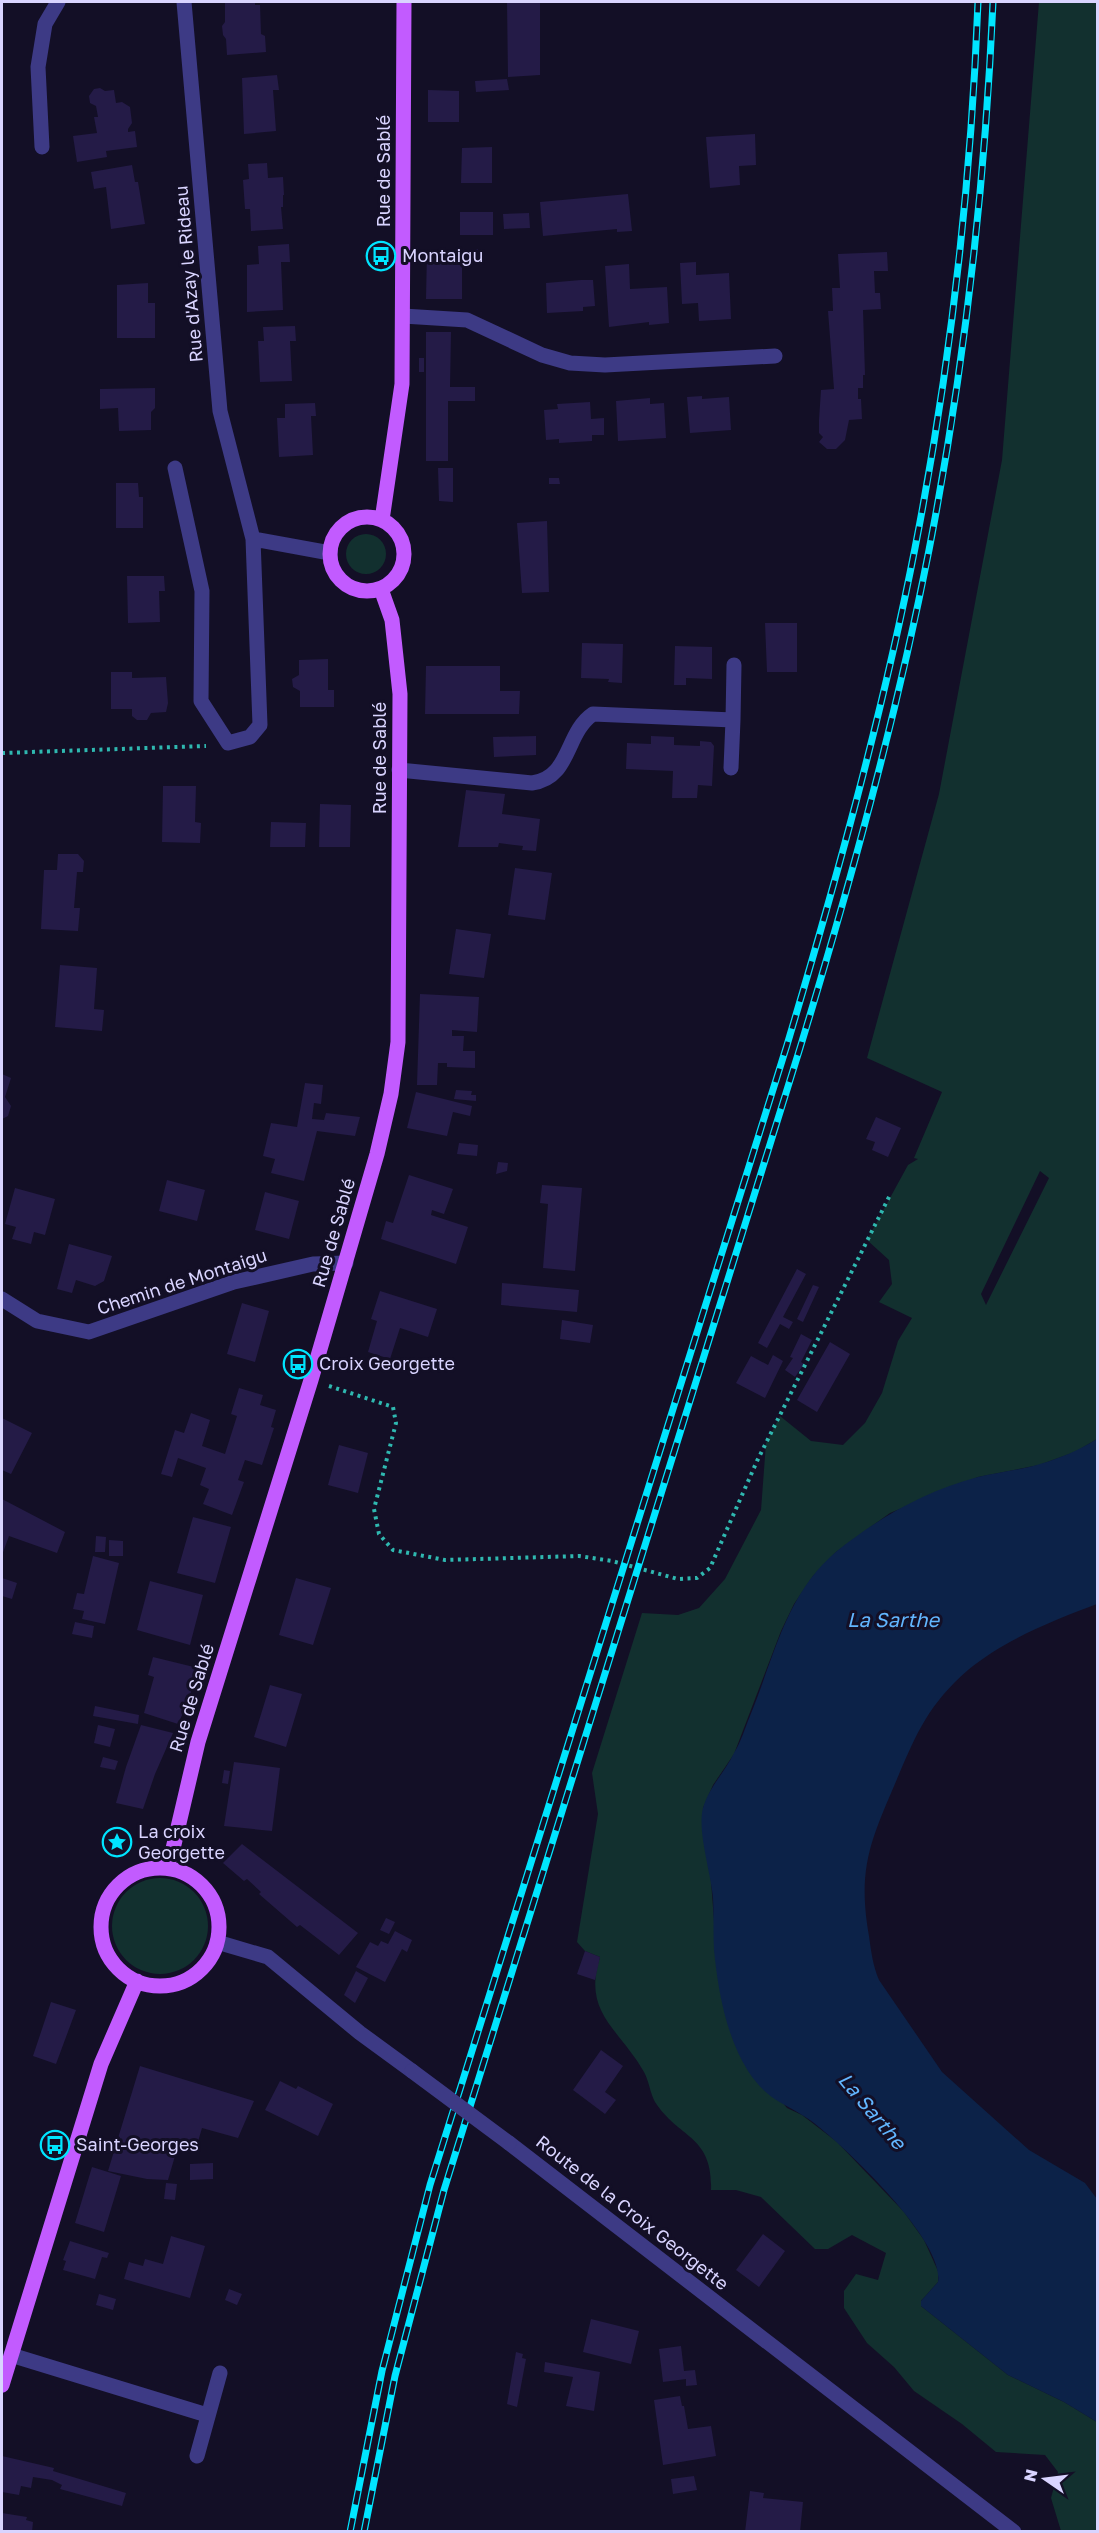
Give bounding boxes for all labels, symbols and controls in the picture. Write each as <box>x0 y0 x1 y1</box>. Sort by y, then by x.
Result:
street label: Rue de Sablé <box>372 115 394 227</box>
street label: Rue d'Azay le Rideau <box>169 185 207 363</box>
bus stop icon: Montaigu <box>365 240 397 272</box>
place label: Montaigu <box>402 244 483 266</box>
street label: Rue de Sablé <box>368 702 390 814</box>
street label: Rue de Sablé <box>307 1176 359 1290</box>
street label: Chemin de Montaigu <box>94 1243 269 1319</box>
bus stop icon: Croix Georgette <box>282 1348 314 1380</box>
place label: Croix Georgette <box>319 1352 455 1374</box>
water label: La Sarthe <box>847 1607 940 1631</box>
street label: Rue de Sablé <box>164 1641 218 1755</box>
place label: La croix Georgette <box>138 1820 225 1863</box>
place icon: La croix Georgette <box>101 1826 133 1858</box>
water label: La Sarthe <box>834 2067 912 2154</box>
bus stop icon: Saint-Georges <box>39 2129 71 2161</box>
street label: Route de la Croix Georgette <box>532 2130 733 2294</box>
place label: Saint-Georges <box>76 2133 199 2155</box>
north arrow <box>1015 2449 1075 2509</box>
text: N <box>1019 2467 1042 2484</box>

